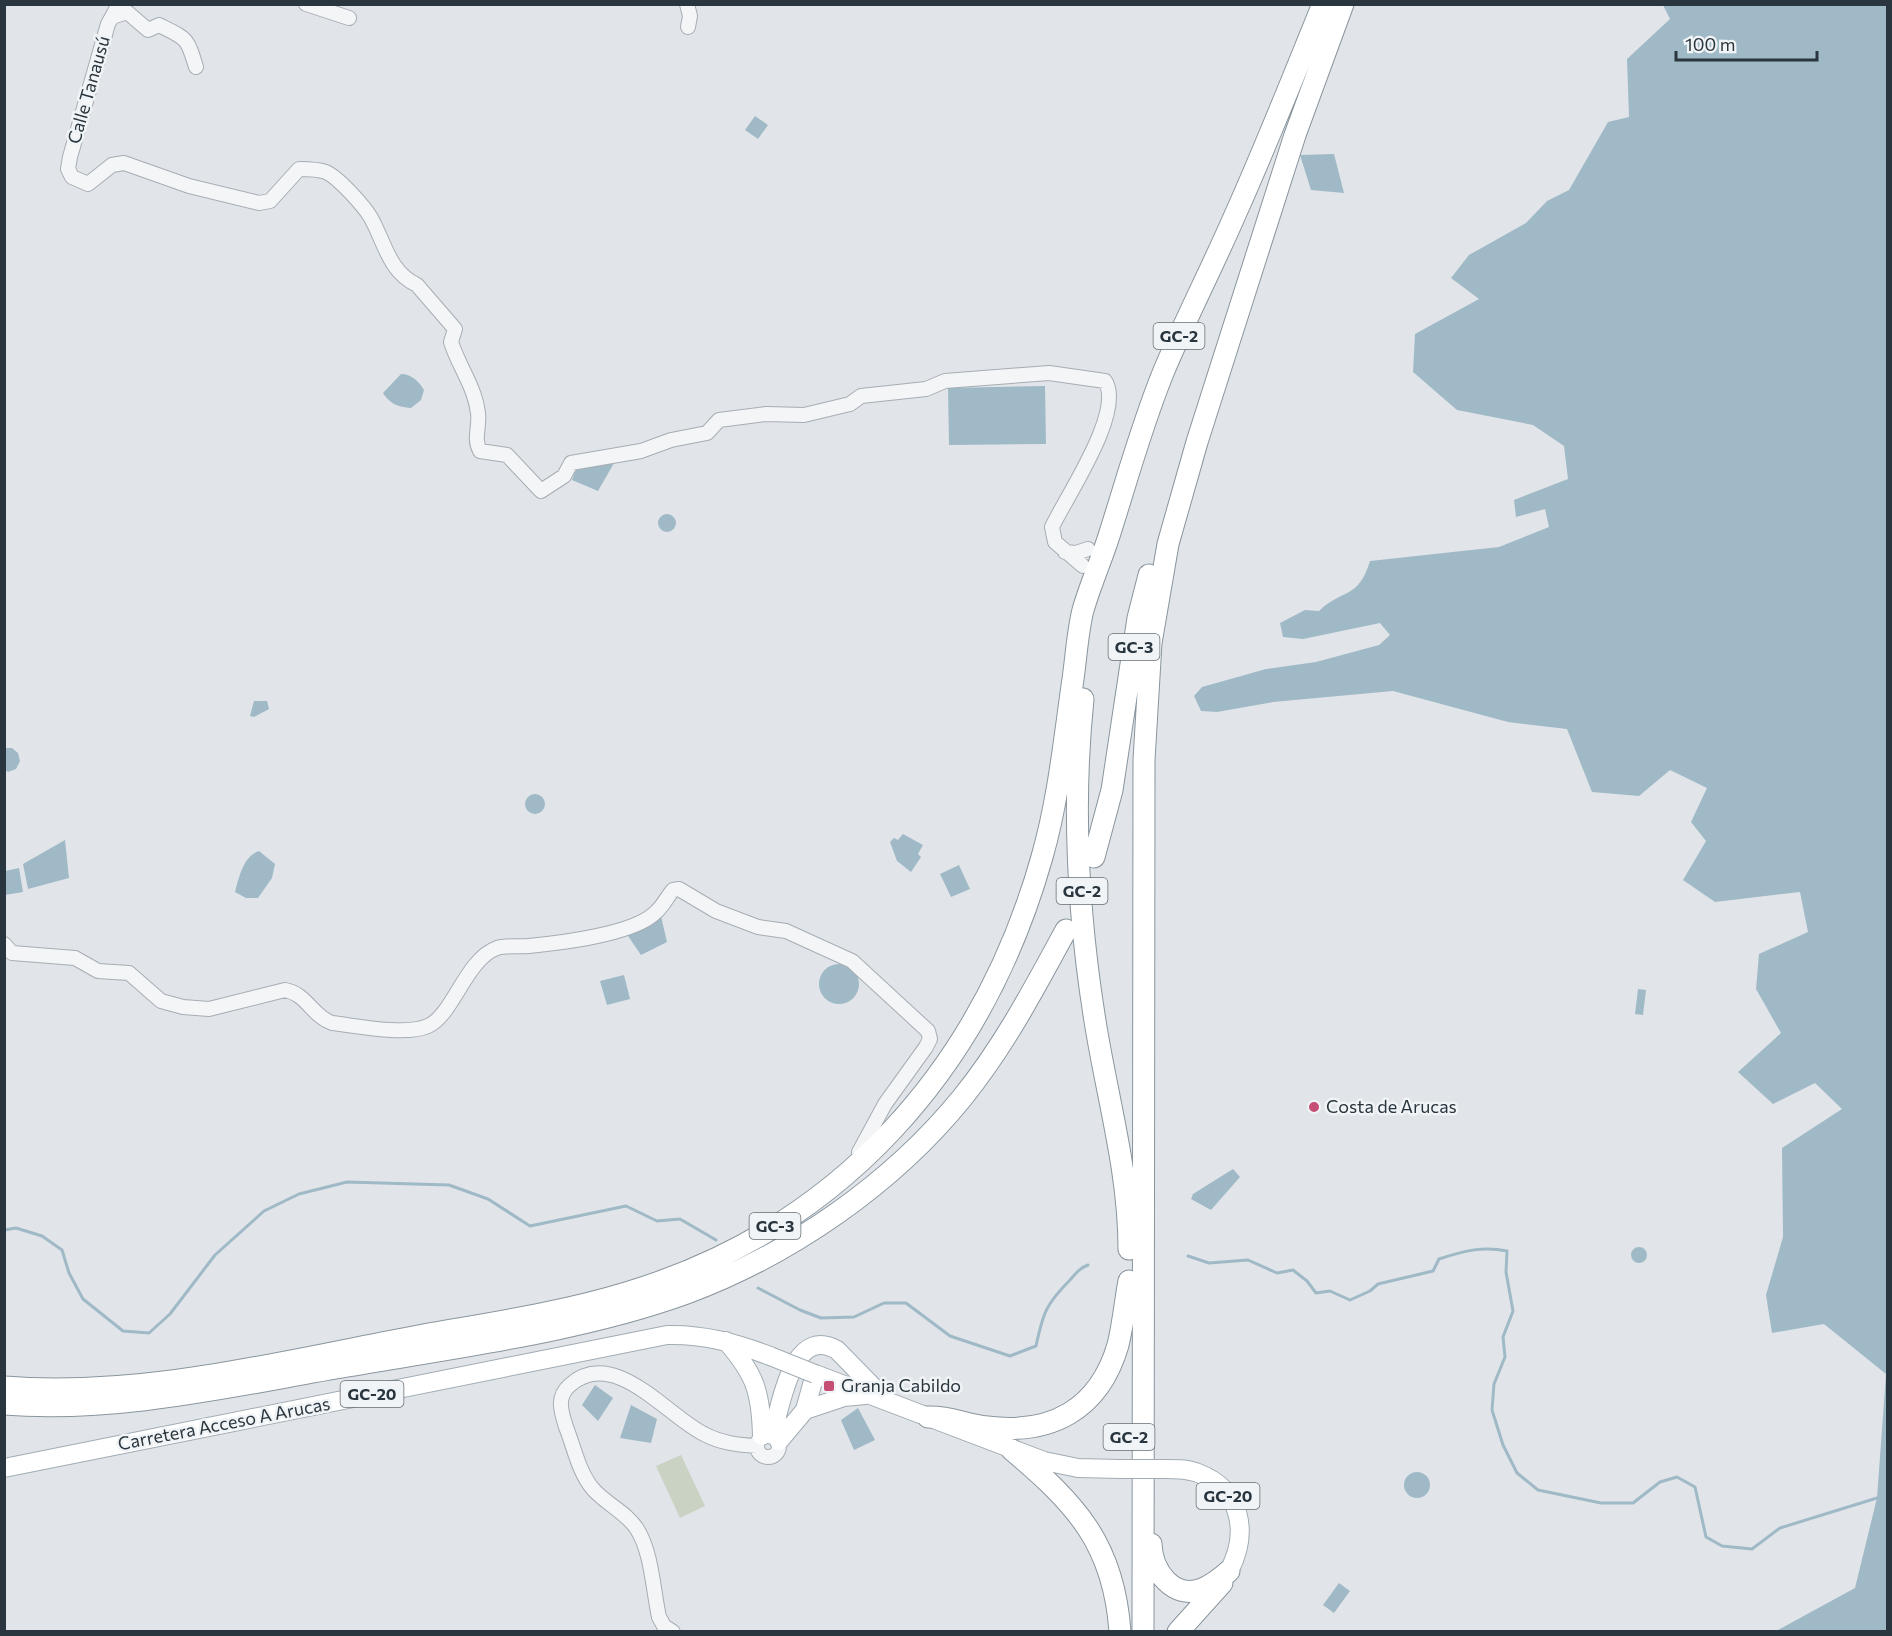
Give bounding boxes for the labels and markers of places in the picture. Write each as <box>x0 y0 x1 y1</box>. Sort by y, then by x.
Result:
place label: Costa de Arucas <box>1326 1095 1457 1117</box>
marker: Costa de Arucas <box>1307 1100 1321 1114</box>
place label: Granja Cabildo <box>841 1374 961 1396</box>
marker: Granja Cabildo <box>822 1379 836 1393</box>

